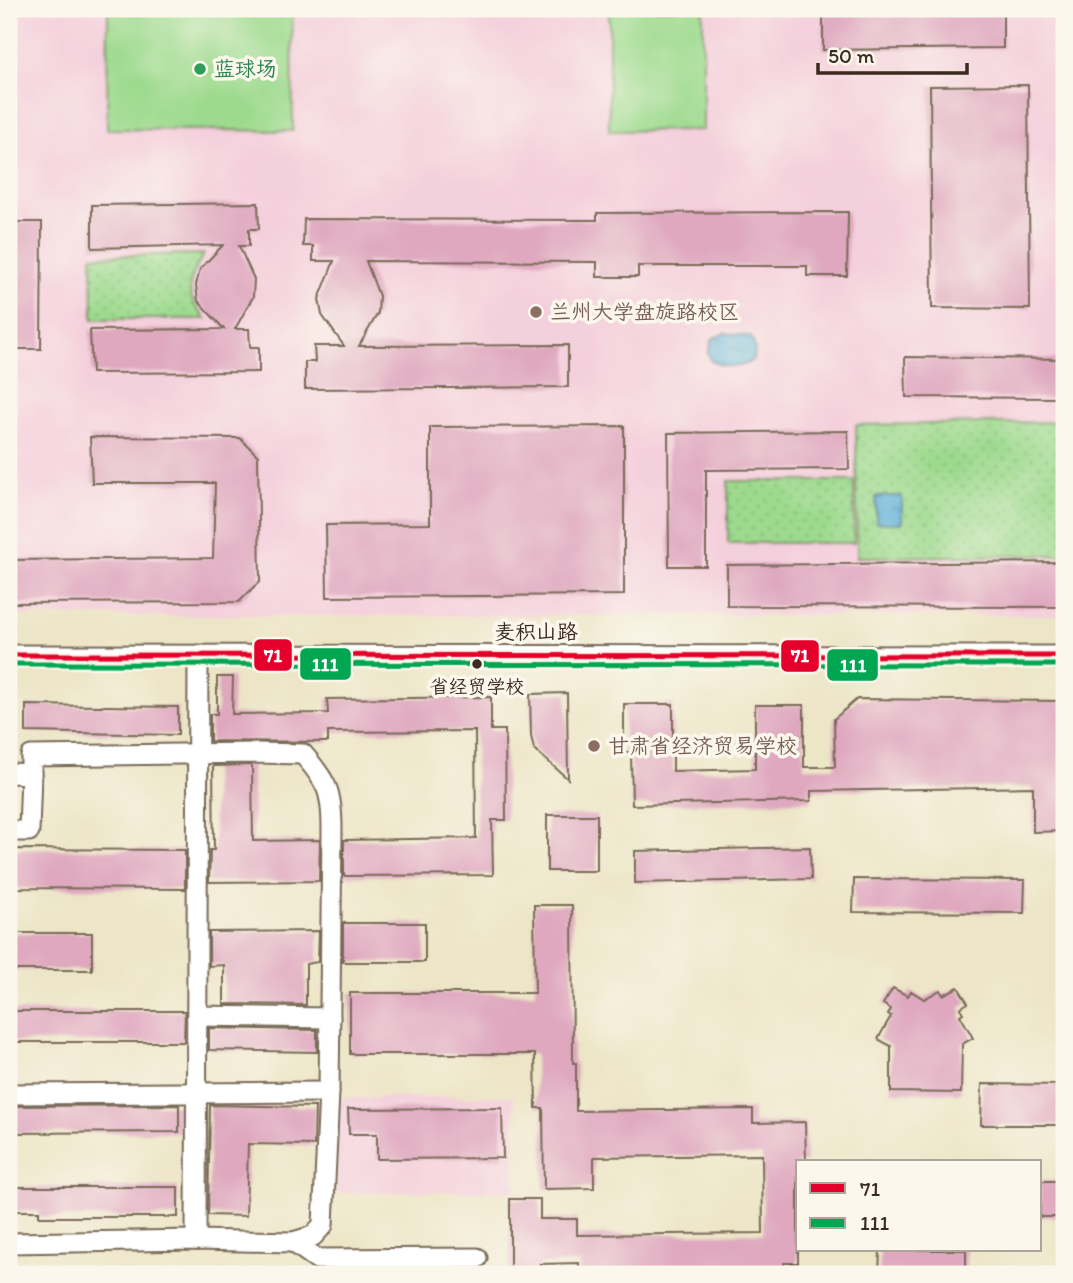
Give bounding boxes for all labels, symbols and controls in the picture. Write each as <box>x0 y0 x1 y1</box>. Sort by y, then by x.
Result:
scale bar <box>818 32 966 76</box>
text: 50 m <box>828 43 875 68</box>
place label: 蓝球场 <box>214 56 277 81</box>
marker: 蓝球场 <box>192 61 208 77</box>
place label: 兰州大学盘旋路校区 <box>550 299 739 324</box>
marker: 兰州大学盘旋路校区 <box>528 304 544 320</box>
street label: 麦积山路 <box>494 619 578 644</box>
line badge: 71 <box>253 638 293 672</box>
line badge: 71 <box>780 639 820 673</box>
text: 71 <box>263 644 282 667</box>
text: 71 <box>790 644 809 667</box>
line badge: 111 <box>299 647 352 681</box>
line badge: 111 <box>826 648 879 682</box>
text: 111 <box>312 653 338 676</box>
text: 111 <box>840 654 866 677</box>
marker: 省经贸学校 <box>470 657 484 671</box>
place label: 省经贸学校 <box>429 675 525 698</box>
place label: 甘肃省经济贸易学校 <box>608 733 797 758</box>
marker: 甘肃省经济贸易学校 <box>586 738 602 754</box>
legend <box>796 1160 1042 1252</box>
text: 71 <box>860 1176 880 1201</box>
text: 111 <box>860 1210 889 1235</box>

